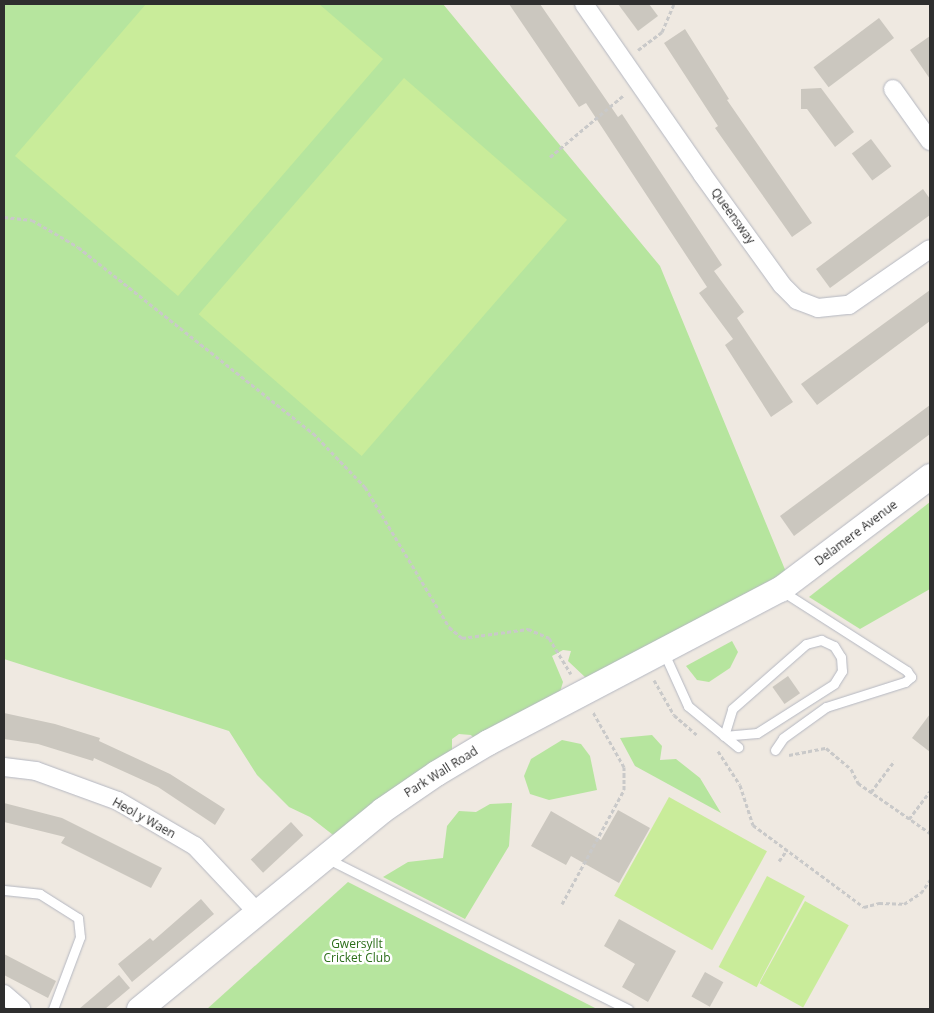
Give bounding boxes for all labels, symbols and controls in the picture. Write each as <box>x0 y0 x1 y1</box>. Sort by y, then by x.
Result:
street label: Queensway <box>708 185 758 247</box>
street label: Delamere Avenue <box>812 497 900 569</box>
street label: Park Wall Road <box>402 744 480 800</box>
street label: Heol y Waen <box>110 795 178 841</box>
park label: Gwersyllt Cricket Club <box>324 937 390 965</box>

